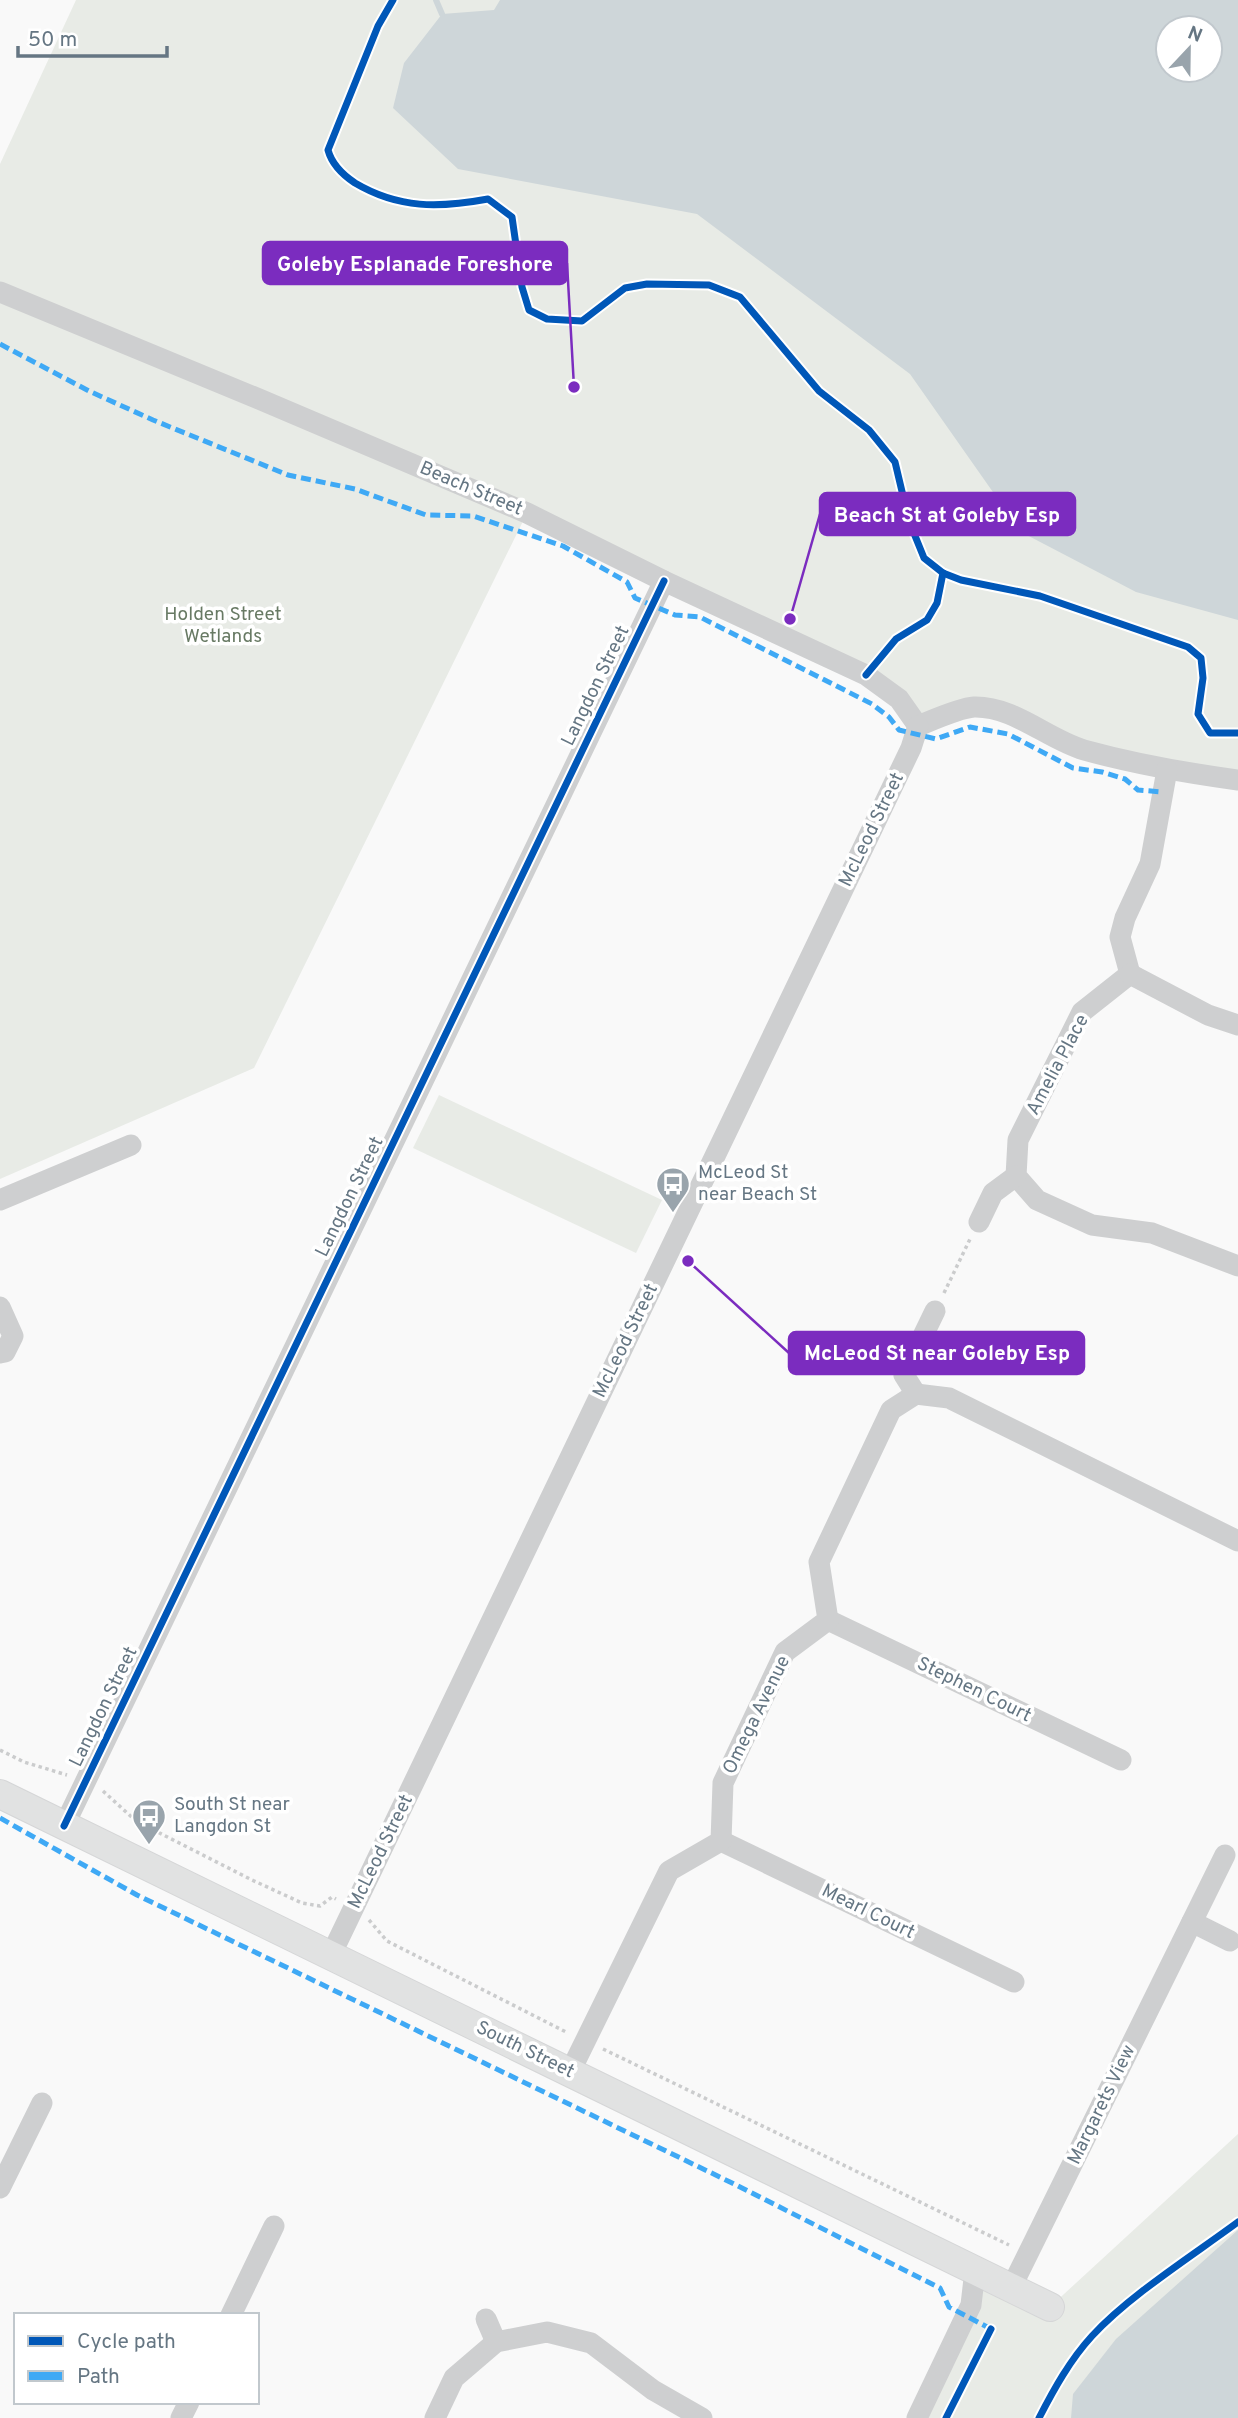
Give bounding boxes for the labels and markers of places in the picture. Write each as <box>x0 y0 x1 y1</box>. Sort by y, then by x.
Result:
callout: Goleby Esplanade Foreshore <box>263 242 567 284</box>
callout: Beach St at Goleby Esp <box>820 493 1075 535</box>
place label: McLeod St near Beach St <box>698 1161 817 1207</box>
bus stop icon: McLeod St near Beach St <box>654 1165 692 1214</box>
callout: McLeod St near Goleby Esp <box>789 1332 1084 1374</box>
place label: South St near Langdon St <box>174 1793 290 1839</box>
bus stop icon: South St near Langdon St <box>130 1797 168 1846</box>

